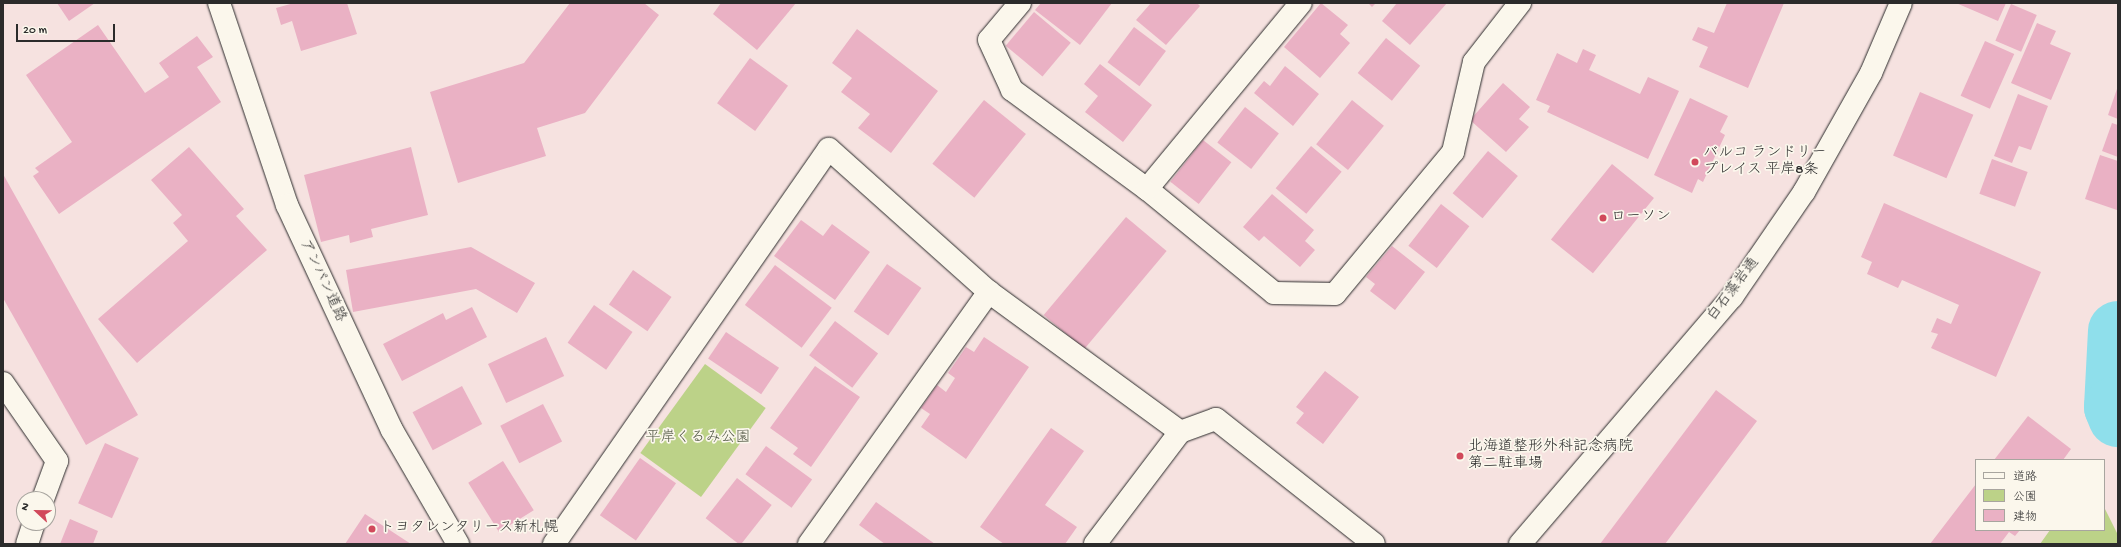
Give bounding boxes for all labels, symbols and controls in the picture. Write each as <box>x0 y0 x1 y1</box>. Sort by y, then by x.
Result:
scale bar <box>18 16 117 42</box>
text: 20 m <box>23 24 47 38</box>
place label: バルコ ランドリー プレイス 平岸8条 <box>1703 144 1827 179</box>
marker: バルコ ランドリー プレイス 平岸8条 <box>1690 157 1700 167</box>
place label: ローソン <box>1611 209 1671 227</box>
marker: ローソン <box>1598 213 1608 223</box>
street label: アンパン道路 <box>295 236 349 326</box>
street label: 白石藻岩通 <box>1704 255 1764 325</box>
park label: 平岸くるみ公園 <box>646 430 750 448</box>
place label: 北海道整形外科記念病院 第二駐車場 <box>1468 438 1633 473</box>
marker: 北海道整形外科記念病院 第二駐車場 <box>1455 451 1465 461</box>
legend <box>1975 459 2105 531</box>
text: 道路 <box>2013 471 2037 485</box>
north arrow <box>16 491 56 531</box>
text: 公園 <box>2013 491 2037 505</box>
text: N <box>19 501 33 512</box>
text: 建物 <box>2013 511 2037 525</box>
place label: トヨタレンタリース新札幌 <box>380 520 560 538</box>
marker: トヨタレンタリース新札幌 <box>367 524 377 534</box>

